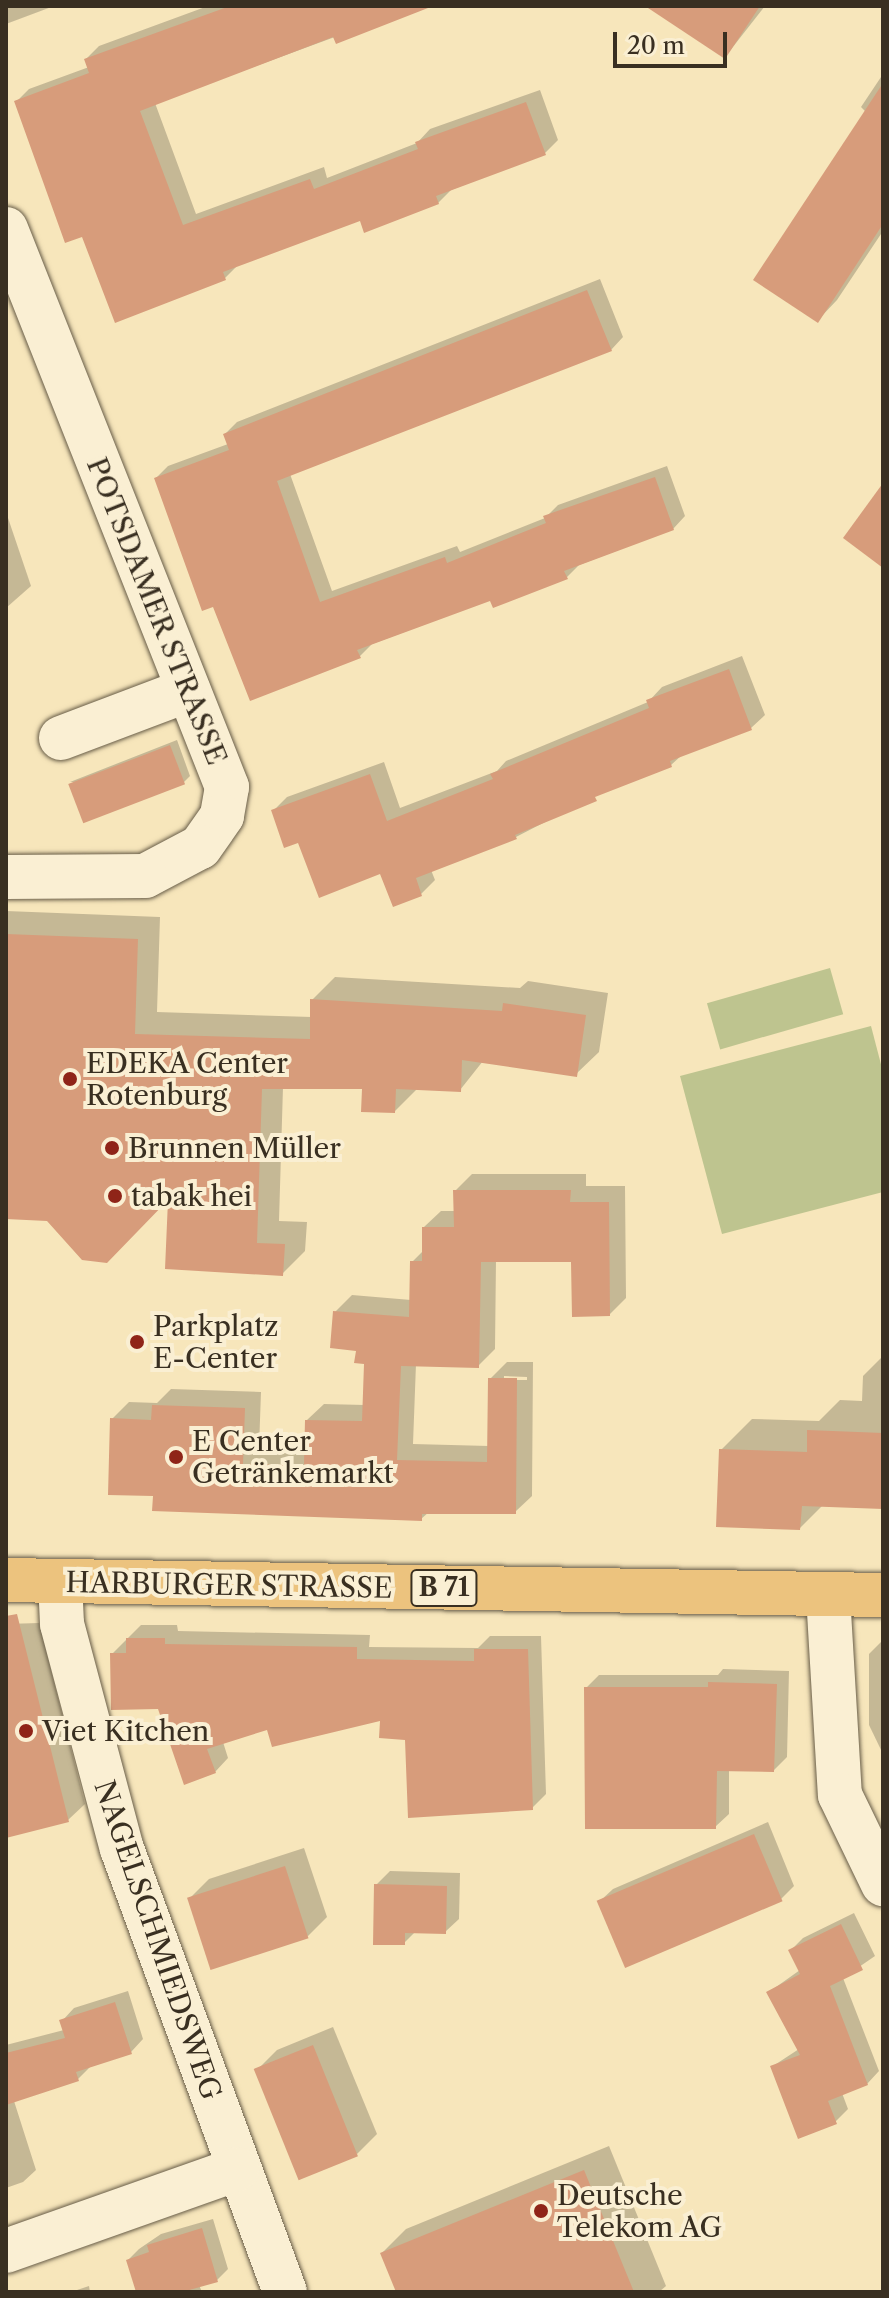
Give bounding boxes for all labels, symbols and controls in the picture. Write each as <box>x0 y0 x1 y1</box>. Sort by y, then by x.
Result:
scale bar <box>617 16 731 66</box>
text: 20 m <box>627 31 685 60</box>
street label: POTSDAMER STRASSE <box>80 452 234 770</box>
place label: EDEKA Center Rotenburg <box>86 1046 289 1112</box>
marker: EDEKA Center Rotenburg <box>61 1070 79 1088</box>
place label: Brunnen Müller <box>128 1131 341 1165</box>
marker: Brunnen Müller <box>103 1139 121 1157</box>
place label: tabak hei <box>131 1179 253 1213</box>
marker: tabak hei <box>106 1187 124 1205</box>
place label: Parkplatz E-Center <box>153 1309 279 1375</box>
marker: Parkplatz E-Center <box>128 1333 146 1351</box>
place label: E Center Getränkemarkt <box>192 1424 393 1490</box>
marker: E Center Getränkemarkt <box>167 1448 185 1466</box>
street label: HARBURGER STRASSE <box>65 1565 393 1605</box>
road number: B 71 <box>410 1566 478 1610</box>
place label: Viet Kitchen <box>42 1714 209 1748</box>
marker: Viet Kitchen <box>17 1722 35 1740</box>
street label: NAGELSCHMIEDSWEG <box>88 1776 228 2104</box>
place label: Deutsche Telekom AG <box>557 2178 723 2244</box>
marker: Deutsche Telekom AG <box>532 2202 550 2220</box>

